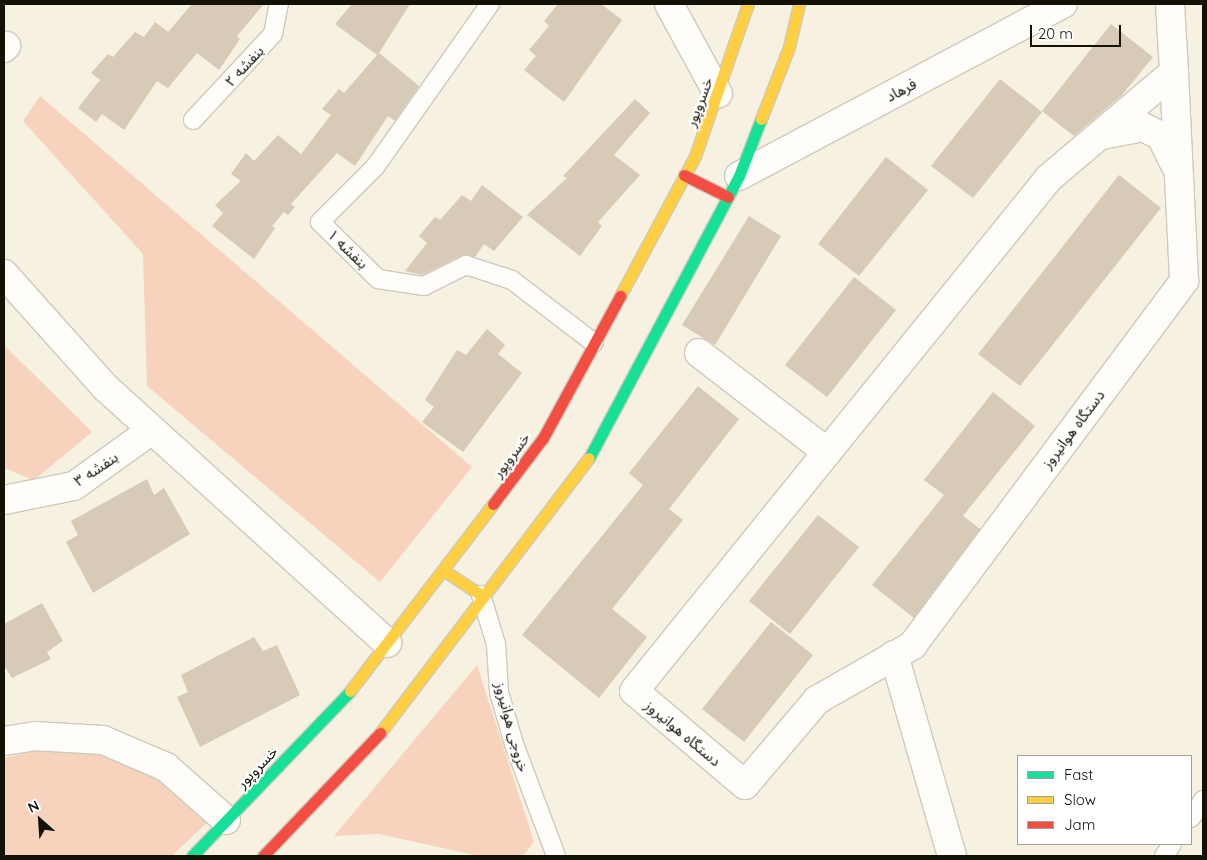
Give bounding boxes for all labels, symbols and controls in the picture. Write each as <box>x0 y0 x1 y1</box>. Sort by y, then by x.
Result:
scale bar <box>1032 15 1123 47</box>
text: 20 m <box>1038 24 1073 43</box>
street label: بنفشه ۲ <box>221 42 267 90</box>
street label: خسروپور <box>681 75 717 129</box>
street label: فرهاد <box>883 75 919 105</box>
street label: بنفشه ۱ <box>324 225 372 273</box>
street label: دستگاه هوانیروز <box>1038 386 1108 472</box>
street label: خسروپور <box>488 429 534 481</box>
street label: بنفشه ۳ <box>71 448 121 490</box>
street label: خروجی هوانیروز <box>491 680 533 774</box>
street label: دستگاه هوانیروز <box>641 696 725 770</box>
street label: خسروپور <box>233 742 281 792</box>
legend <box>1017 755 1192 845</box>
text: Fast <box>1064 765 1093 784</box>
text: Slow <box>1064 790 1096 809</box>
north arrow <box>15 795 65 845</box>
text: N <box>25 796 42 817</box>
text: Jam <box>1064 815 1095 834</box>

